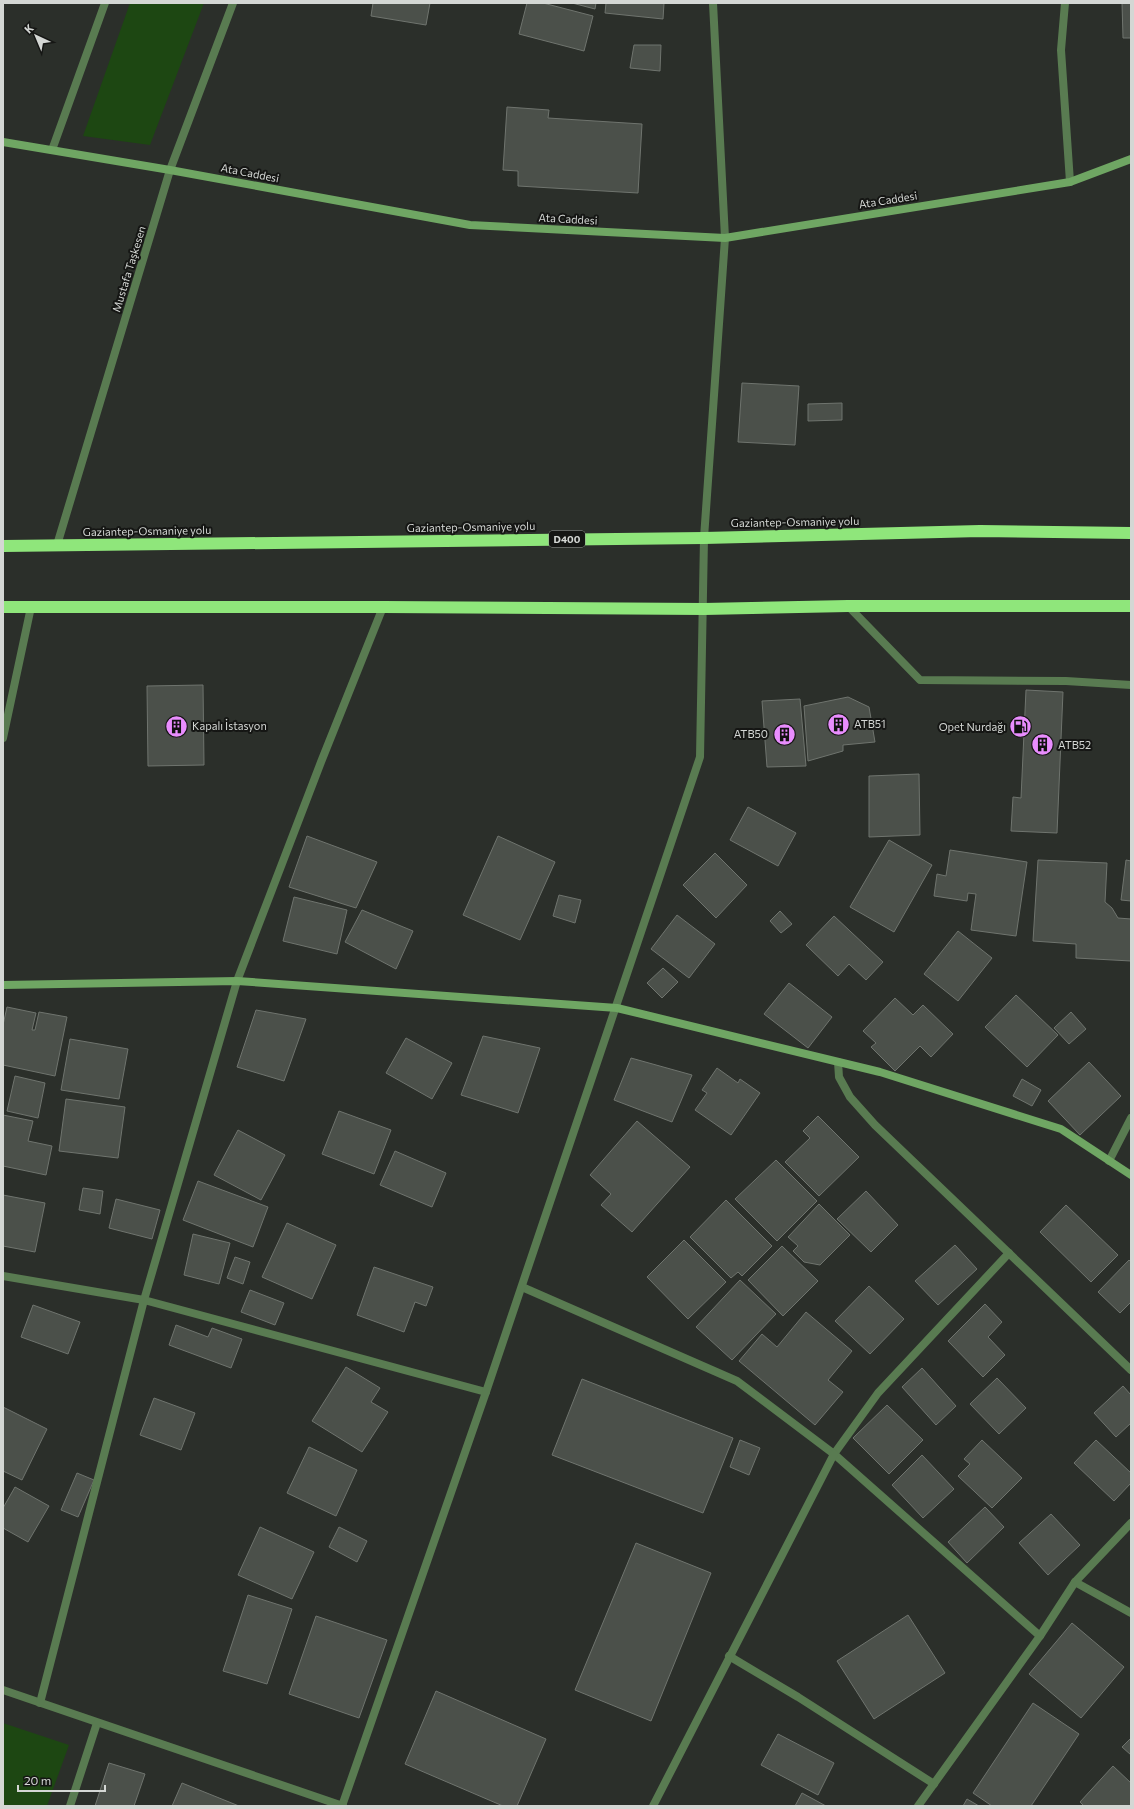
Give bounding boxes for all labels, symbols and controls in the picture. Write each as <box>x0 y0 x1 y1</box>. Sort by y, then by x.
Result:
north arrow <box>16 16 56 56</box>
text: K <box>21 21 36 36</box>
street label: Ata Caddesi <box>220 160 281 185</box>
street label: Ata Caddesi <box>858 188 918 211</box>
street label: Ata Caddesi <box>538 210 598 227</box>
street label: Mustafa Taşkesen <box>109 224 148 314</box>
street label: Gaziantep-Osmaniye yolu <box>731 514 859 529</box>
street label: Gaziantep-Osmaniye yolu <box>407 519 535 534</box>
street label: Gaziantep-Osmaniye yolu <box>83 523 211 538</box>
road number: D400 <box>549 531 585 547</box>
building icon: ATB51 <box>826 711 852 737</box>
building icon: Kapalı İstasyon <box>163 713 189 739</box>
fuel station icon: Opet Nurdağı <box>1008 714 1034 740</box>
place label: ATB51 <box>854 717 886 730</box>
place label: Kapalı İstasyon <box>192 718 267 732</box>
place label: Opet Nurdağı <box>939 720 1006 733</box>
building icon: ATB50 <box>771 721 797 747</box>
place label: ATB50 <box>734 727 768 740</box>
building icon: ATB52 <box>1029 732 1055 758</box>
place label: ATB52 <box>1058 738 1091 751</box>
scale bar <box>18 1767 105 1793</box>
text: 20 m <box>24 1773 51 1787</box>

